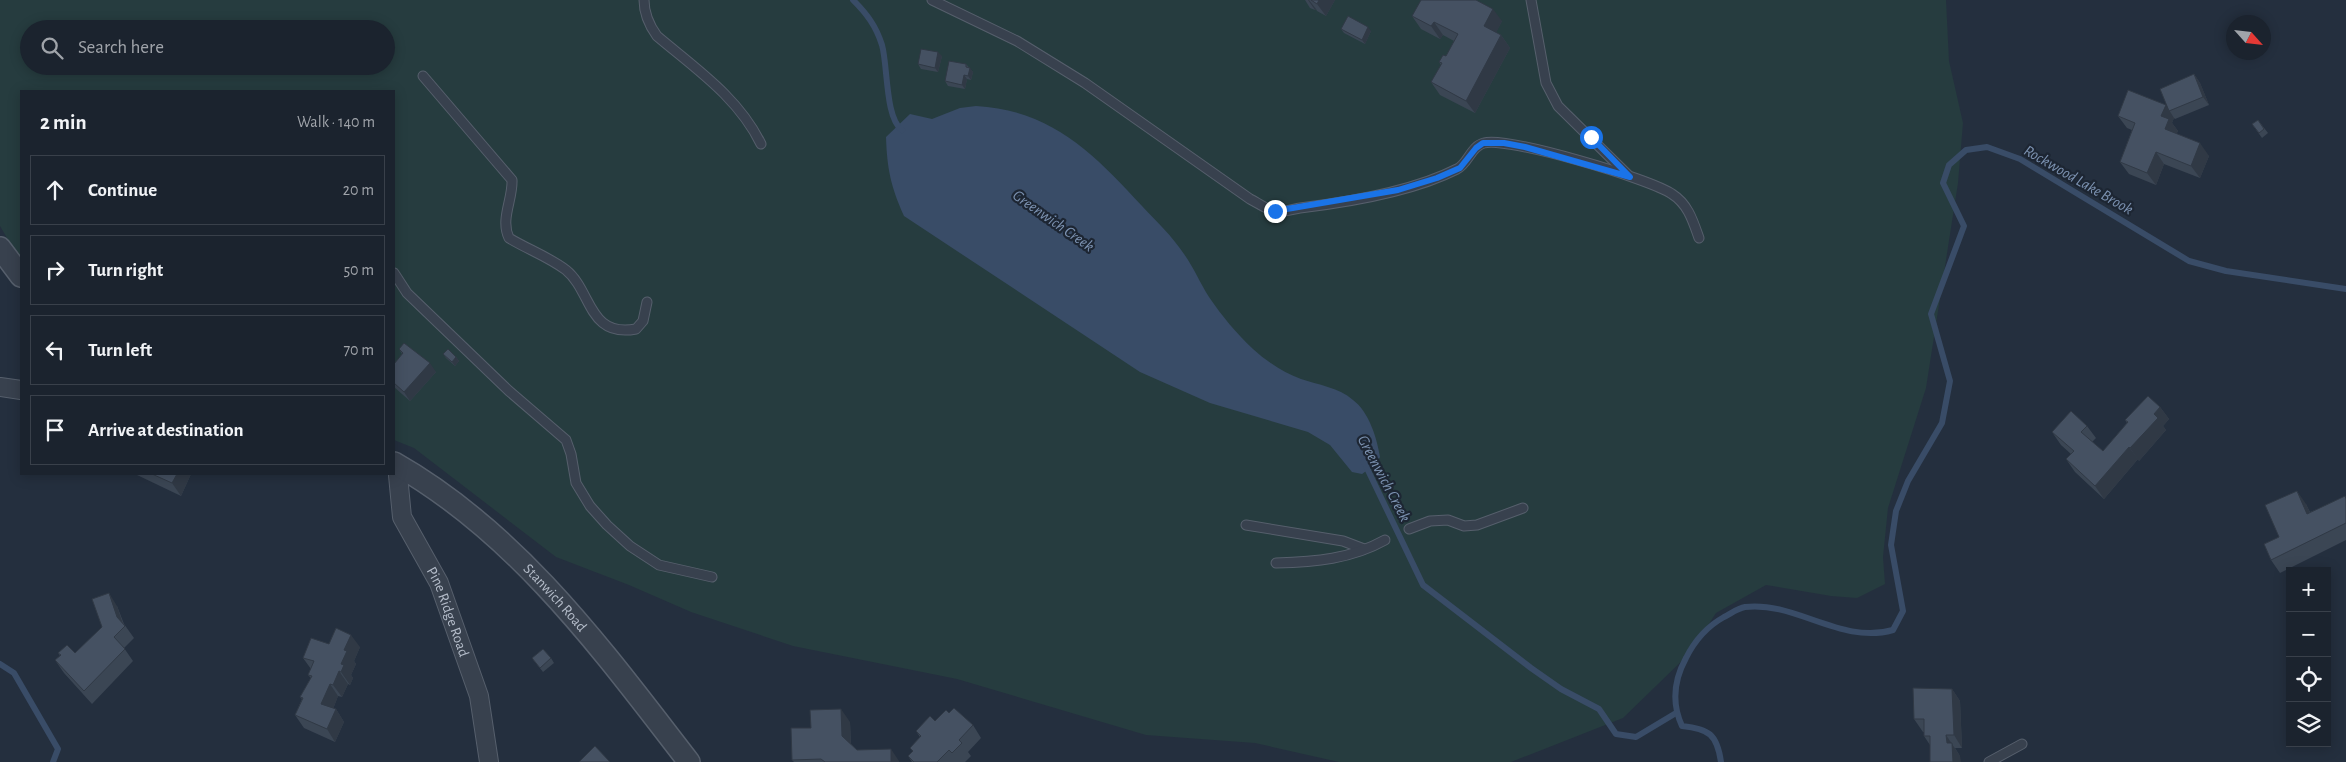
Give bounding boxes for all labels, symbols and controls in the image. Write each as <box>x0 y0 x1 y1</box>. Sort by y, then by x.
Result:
north arrow <box>2226 15 2271 60</box>
search box <box>20 20 395 75</box>
icon: search <box>38 34 66 62</box>
text: Search here <box>78 38 164 57</box>
text: 2 min <box>40 112 87 133</box>
text: Walk · 140 m <box>297 114 375 130</box>
route start <box>1580 126 1603 149</box>
water label: Rockwood Lake Brook <box>2021 142 2136 218</box>
icon: ahead <box>41 176 69 204</box>
text: Continue <box>88 181 157 200</box>
text: 20 m <box>343 182 374 198</box>
water label: Greenwich Creek <box>1010 187 1097 255</box>
route end <box>1264 200 1287 223</box>
icon: right <box>41 256 69 284</box>
text: Turn right <box>88 261 163 280</box>
text: 50 m <box>343 262 374 278</box>
icon: left <box>41 336 69 364</box>
text: Turn left <box>88 341 152 360</box>
text: 70 m <box>343 342 374 358</box>
icon: arrive <box>41 416 69 444</box>
text: Arrive at destination <box>88 421 244 440</box>
water label: Greenwich Creek <box>1355 433 1414 524</box>
street label: Stanwich Road <box>520 561 590 635</box>
street label: Pine Ridge Road <box>424 564 472 659</box>
map controls <box>2286 567 2331 747</box>
button: + <box>2286 567 2331 612</box>
button: − <box>2286 612 2331 657</box>
button: locate <box>2286 657 2331 702</box>
button: layers <box>2286 702 2331 747</box>

